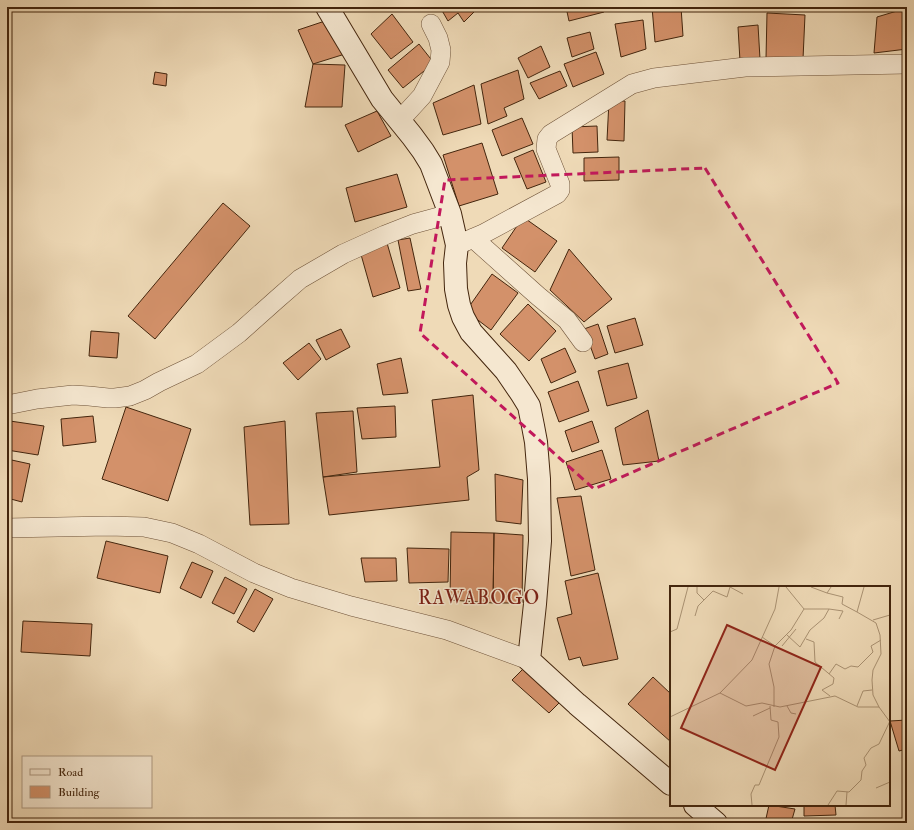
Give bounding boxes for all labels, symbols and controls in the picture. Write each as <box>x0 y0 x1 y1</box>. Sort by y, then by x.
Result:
district label: RAWABOGO <box>418 586 540 610</box>
inset map <box>670 586 890 806</box>
legend <box>22 756 152 808</box>
text: Road <box>58 765 83 780</box>
text: Building <box>58 785 101 800</box>

